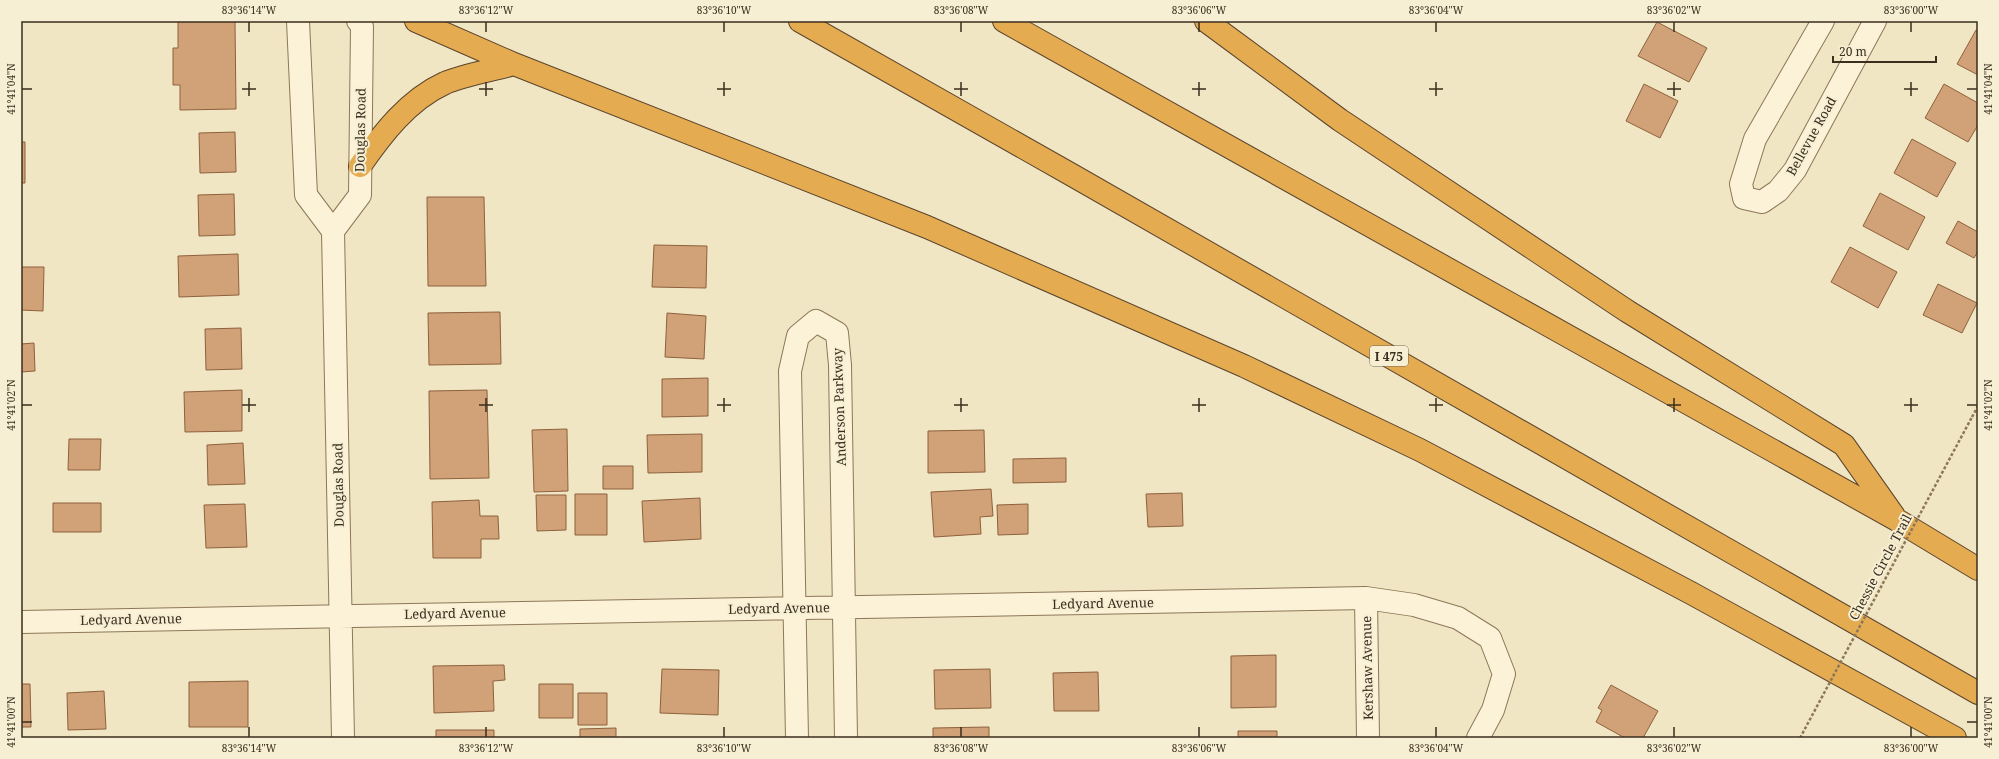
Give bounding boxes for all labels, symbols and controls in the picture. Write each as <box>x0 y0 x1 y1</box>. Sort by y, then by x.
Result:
text: 83°36'14"W <box>222 3 277 17</box>
text: 83°36'12"W <box>459 3 514 17</box>
text: 83°36'10"W <box>697 3 752 17</box>
text: 83°36'08"W <box>934 3 989 17</box>
text: 83°36'06"W <box>1172 3 1227 17</box>
text: 83°36'04"W <box>1409 3 1464 17</box>
text: 83°36'02"W <box>1647 3 1702 17</box>
text: 83°36'00"W <box>1884 3 1939 17</box>
scale bar <box>1833 38 1936 64</box>
text: 20 m <box>1839 43 1867 60</box>
text: 41°41'04"N <box>4 63 18 115</box>
text: 41°41'04"N <box>1981 63 1995 115</box>
street label: Douglas Road <box>350 88 370 172</box>
street label: Bellevue Road <box>1782 93 1840 179</box>
road number: I 475 <box>1370 346 1408 366</box>
street label: Anderson Parkway <box>828 347 850 466</box>
text: 41°41'02"N <box>4 379 18 431</box>
text: 41°41'02"N <box>1981 379 1995 431</box>
street label: Douglas Road <box>328 443 348 527</box>
street label: Chessie Circle Trail <box>1844 511 1916 623</box>
street label: Ledyard Avenue <box>1052 593 1154 613</box>
street label: Ledyard Avenue <box>728 598 830 618</box>
street label: Ledyard Avenue <box>404 603 506 623</box>
street label: Ledyard Avenue <box>80 609 182 629</box>
street label: Kershaw Avenue <box>1357 616 1377 720</box>
text: 41°41'00"N <box>4 696 18 748</box>
text: 41°41'00"N <box>1981 696 1995 748</box>
text: 83°36'14"W <box>222 741 277 755</box>
text: 83°36'12"W <box>459 741 514 755</box>
text: 83°36'10"W <box>697 741 752 755</box>
text: 83°36'08"W <box>934 741 989 755</box>
text: 83°36'06"W <box>1172 741 1227 755</box>
text: 83°36'04"W <box>1409 741 1464 755</box>
text: 83°36'02"W <box>1647 741 1702 755</box>
text: 83°36'00"W <box>1884 741 1939 755</box>

